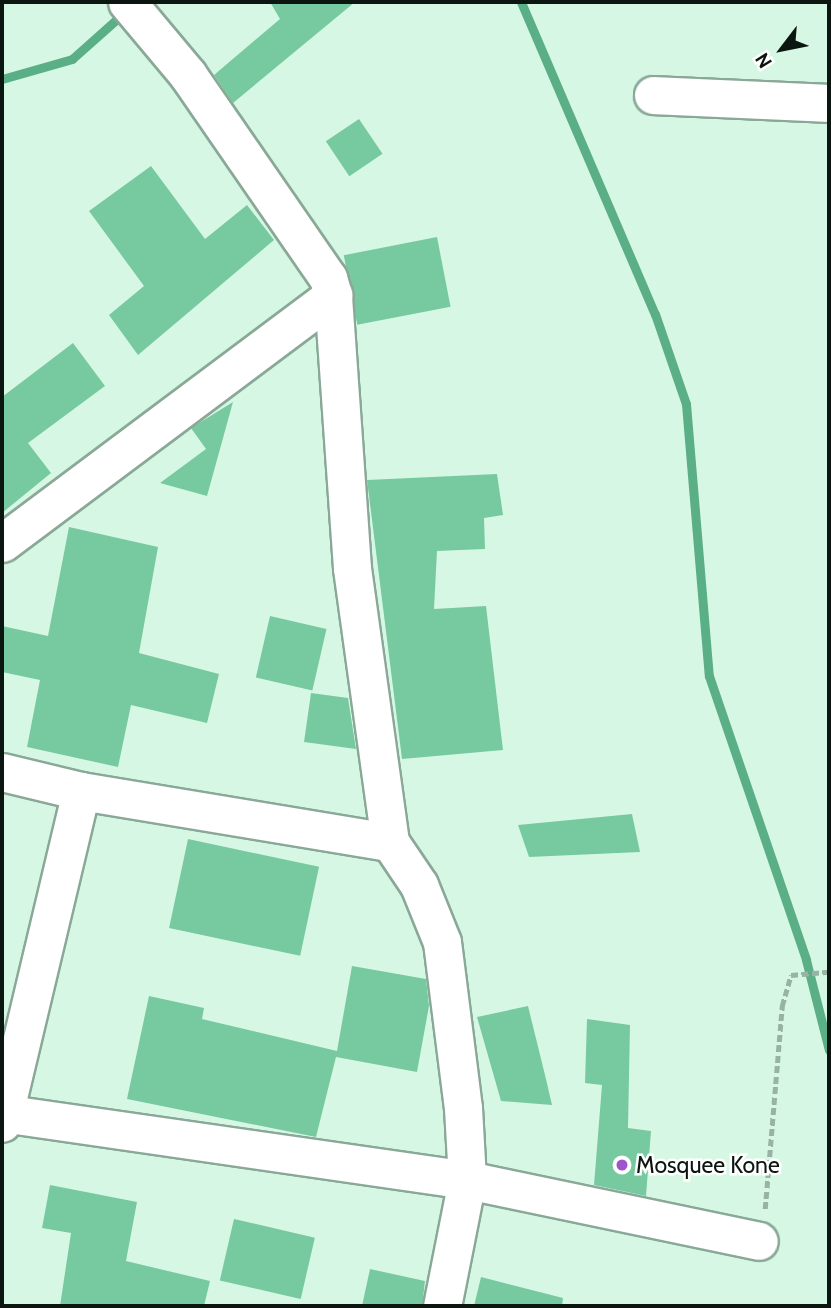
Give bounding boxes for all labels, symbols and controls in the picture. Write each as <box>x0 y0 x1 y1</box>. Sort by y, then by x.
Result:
north arrow <box>747 14 817 84</box>
text: N <box>750 49 777 72</box>
place label: Mosquee Kone <box>636 1151 780 1179</box>
marker: Mosquee Kone <box>614 1157 630 1173</box>

